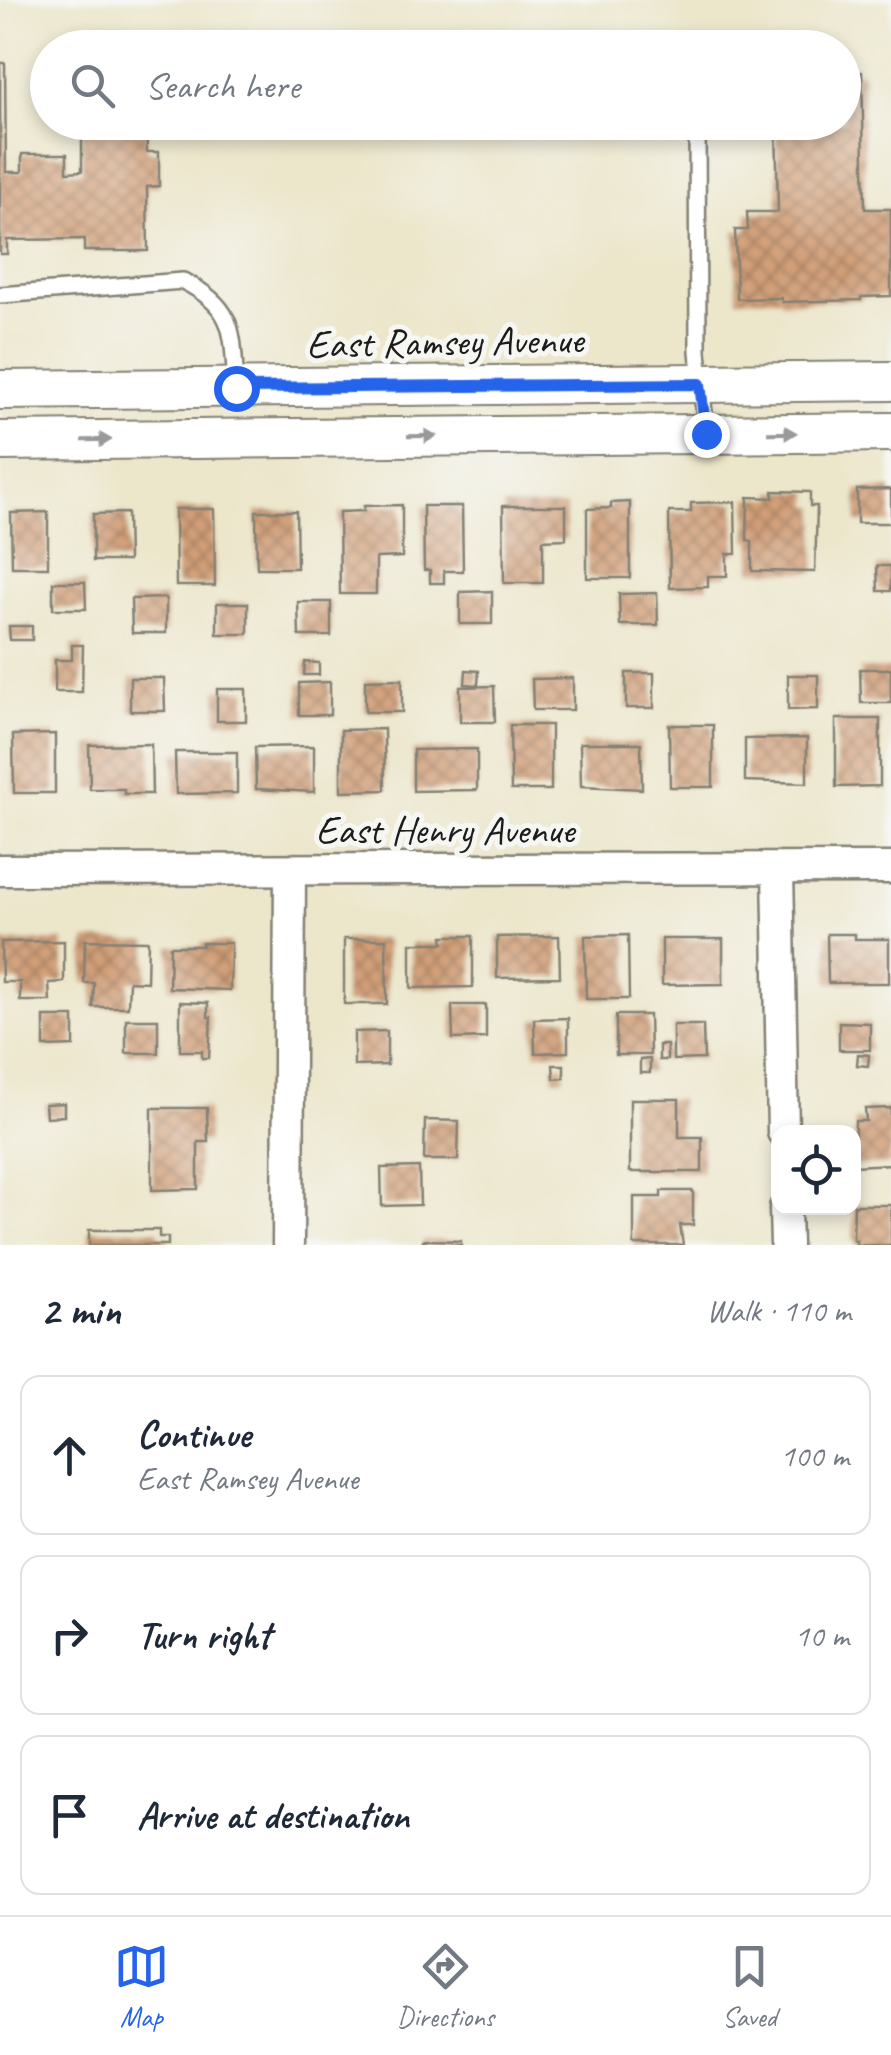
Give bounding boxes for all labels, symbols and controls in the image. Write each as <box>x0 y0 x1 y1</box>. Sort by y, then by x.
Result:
search box <box>30 30 861 140</box>
icon: search <box>65 58 120 113</box>
text: Search here <box>145 62 300 109</box>
street label: East Ramsey Avenue <box>306 315 587 369</box>
route start <box>214 366 260 412</box>
route end <box>684 412 730 458</box>
one-way arrow <box>767 424 799 440</box>
one-way arrow <box>407 428 439 444</box>
one-way arrow <box>82 432 114 448</box>
street label: East Henry Avenue <box>316 805 577 855</box>
map controls <box>771 1125 861 1215</box>
button: locate <box>771 1125 861 1215</box>
text: 2 min <box>40 1284 120 1337</box>
text: Walk · 110 m <box>707 1290 851 1331</box>
text: Continue <box>137 1411 251 1458</box>
icon: ahead <box>42 1428 97 1483</box>
text: 100 m <box>780 1435 849 1476</box>
text: East Ramsey Avenue <box>137 1458 358 1499</box>
icon: right <box>42 1608 97 1663</box>
text: Turn right <box>137 1612 271 1659</box>
text: 10 m <box>795 1615 849 1656</box>
icon: arrive <box>42 1788 97 1843</box>
text: Arrive at destination <box>137 1792 409 1839</box>
tab: Map <box>114 1939 169 2034</box>
tab: Directions <box>397 1939 494 2034</box>
tab: Saved <box>722 1939 777 2034</box>

